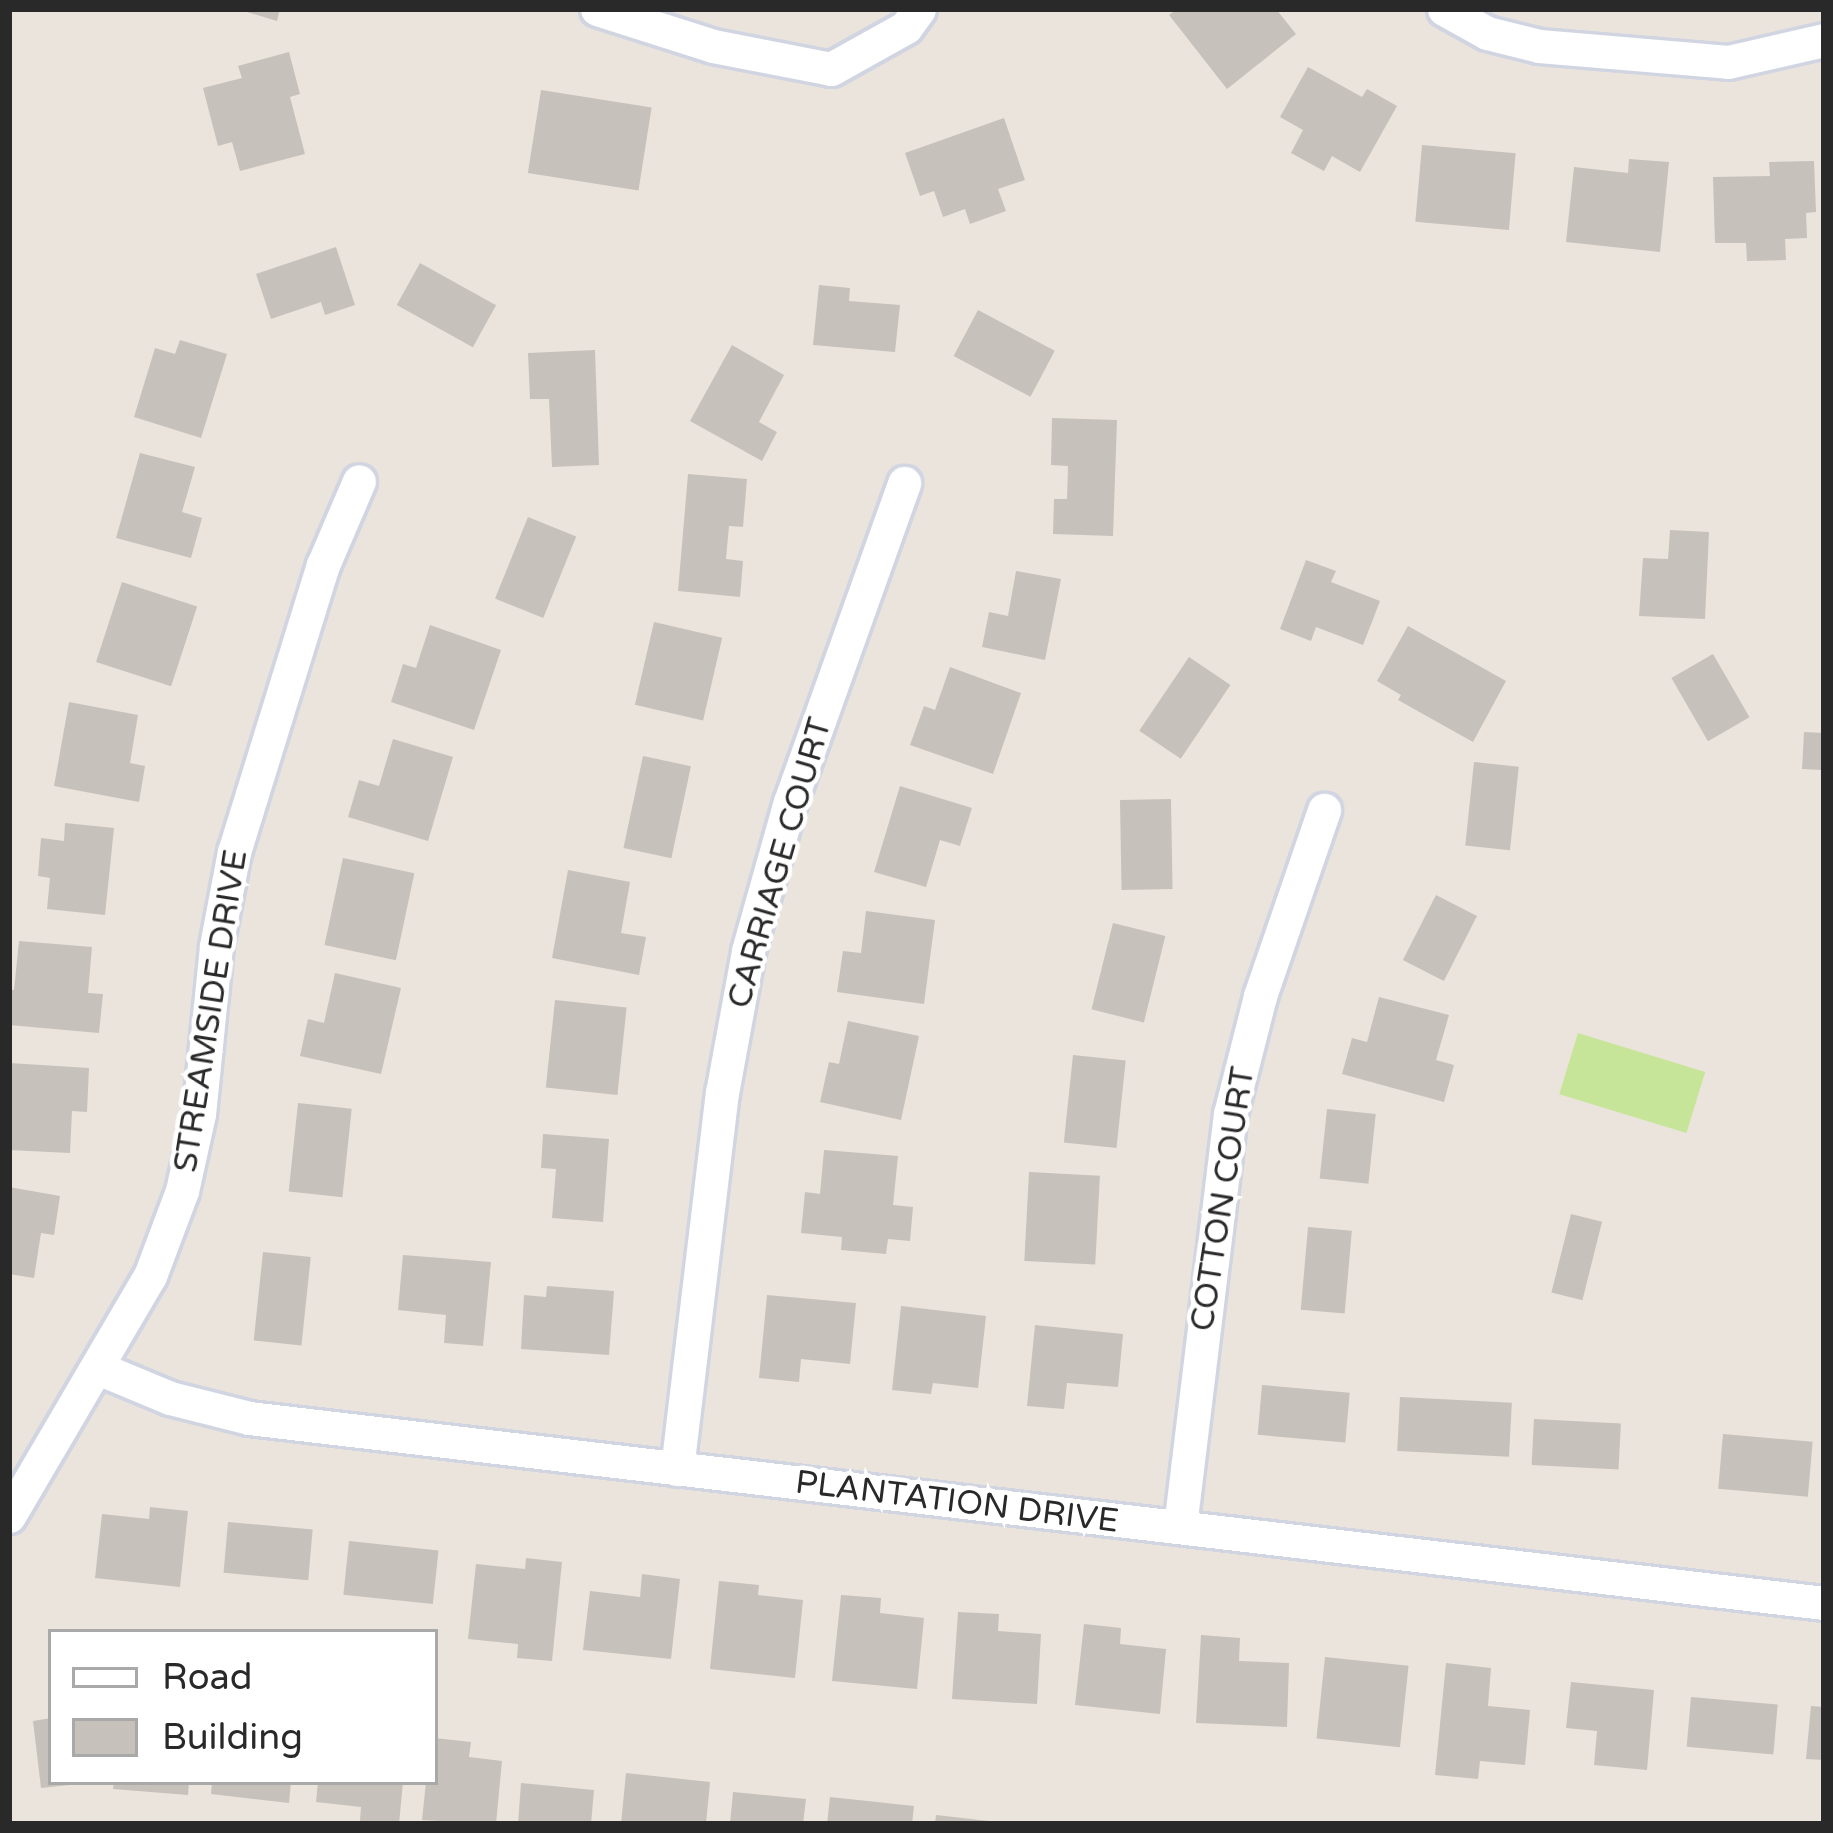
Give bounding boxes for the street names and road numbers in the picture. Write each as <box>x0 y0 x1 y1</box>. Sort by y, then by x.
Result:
street label: CARRIAGE COURT <box>720 713 840 1013</box>
street label: STREAMSIDE DRIVE <box>166 847 256 1175</box>
street label: COTTON COURT <box>1183 1064 1263 1334</box>
street label: PLANTATION DRIVE <box>793 1463 1121 1541</box>

